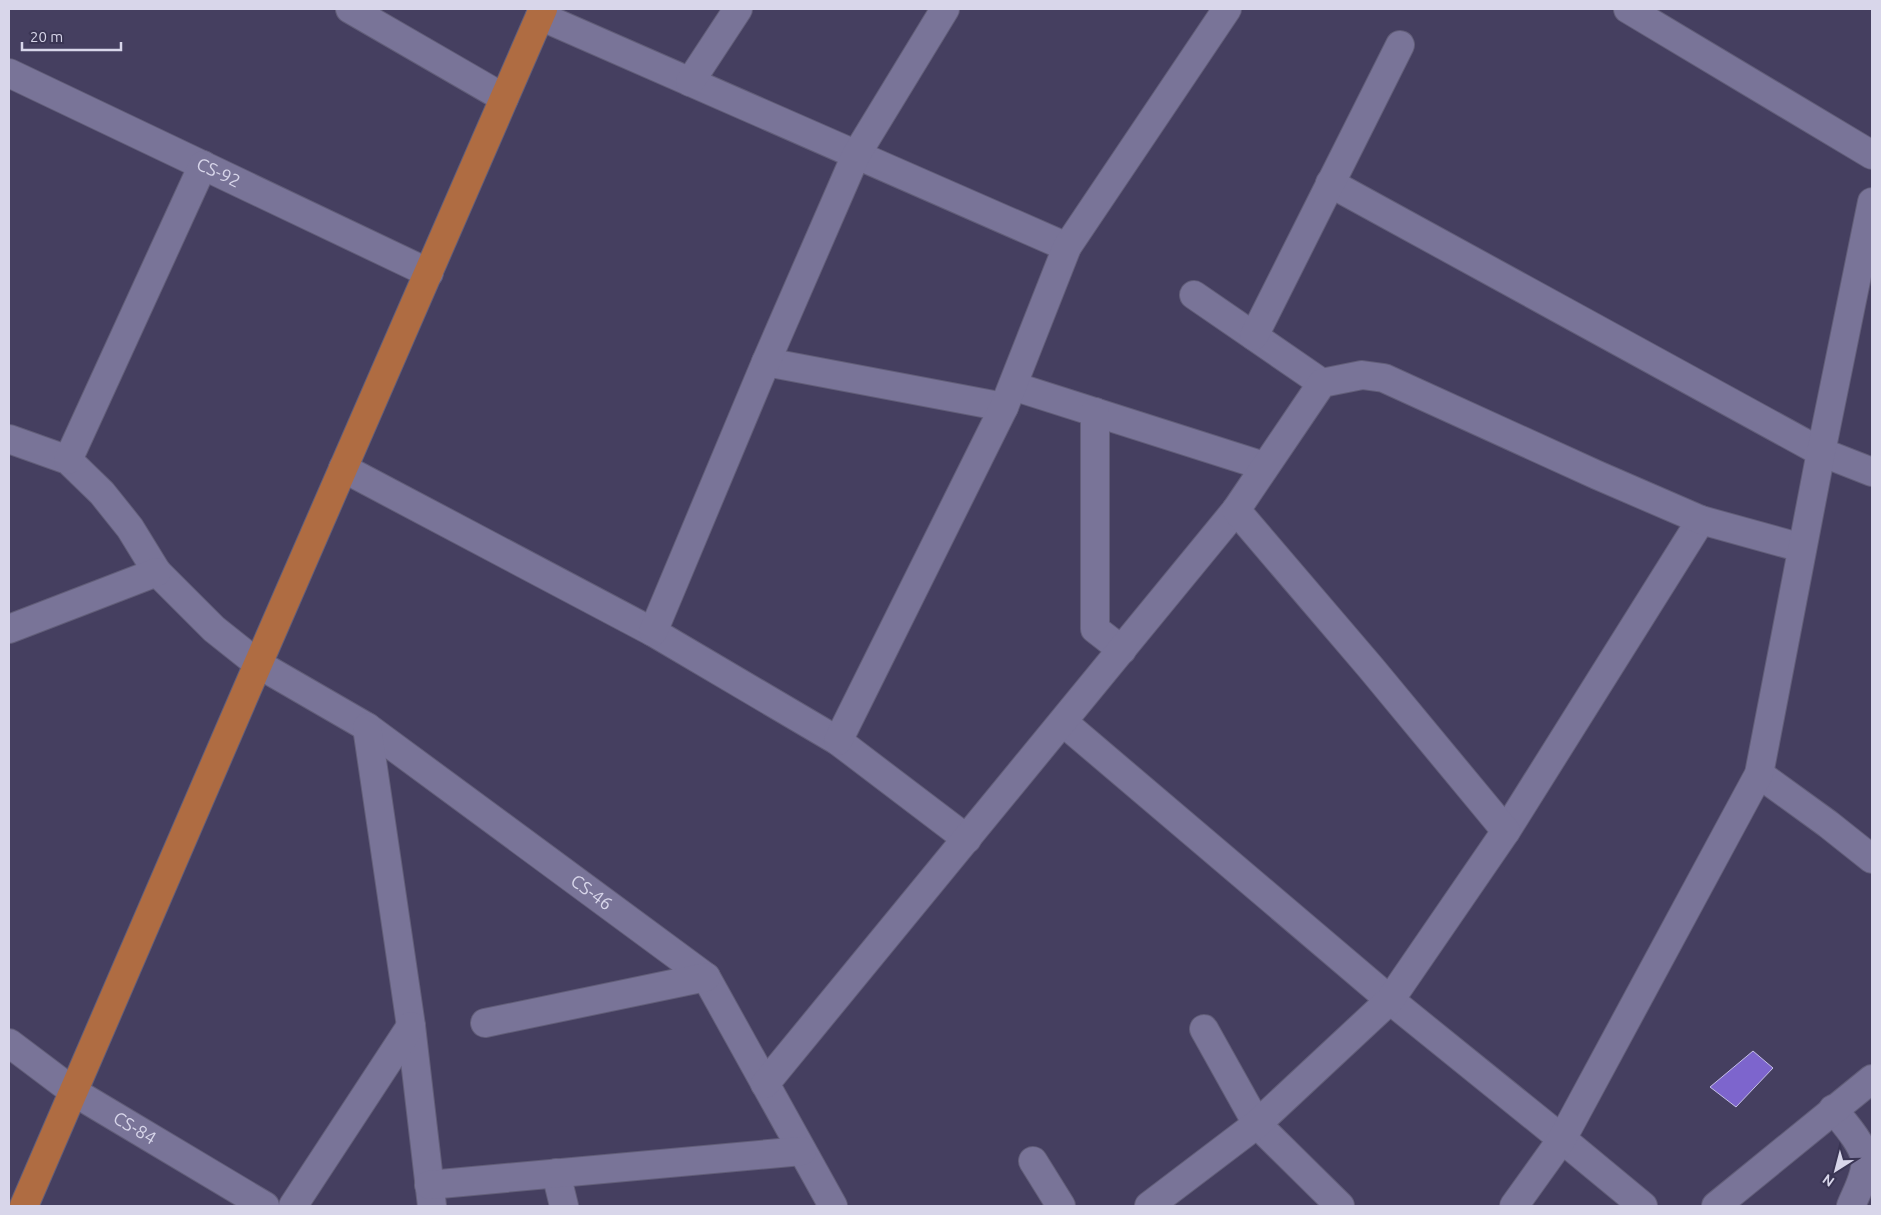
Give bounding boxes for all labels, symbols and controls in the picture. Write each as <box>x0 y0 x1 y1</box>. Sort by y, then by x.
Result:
scale bar <box>22 20 121 52</box>
text: 20 m <box>30 28 63 45</box>
street label: CS-92 <box>194 153 244 191</box>
street label: CS-46 <box>567 870 617 913</box>
street label: CS-84 <box>110 1107 160 1148</box>
north arrow <box>1811 1145 1861 1195</box>
text: N <box>1819 1171 1837 1190</box>

